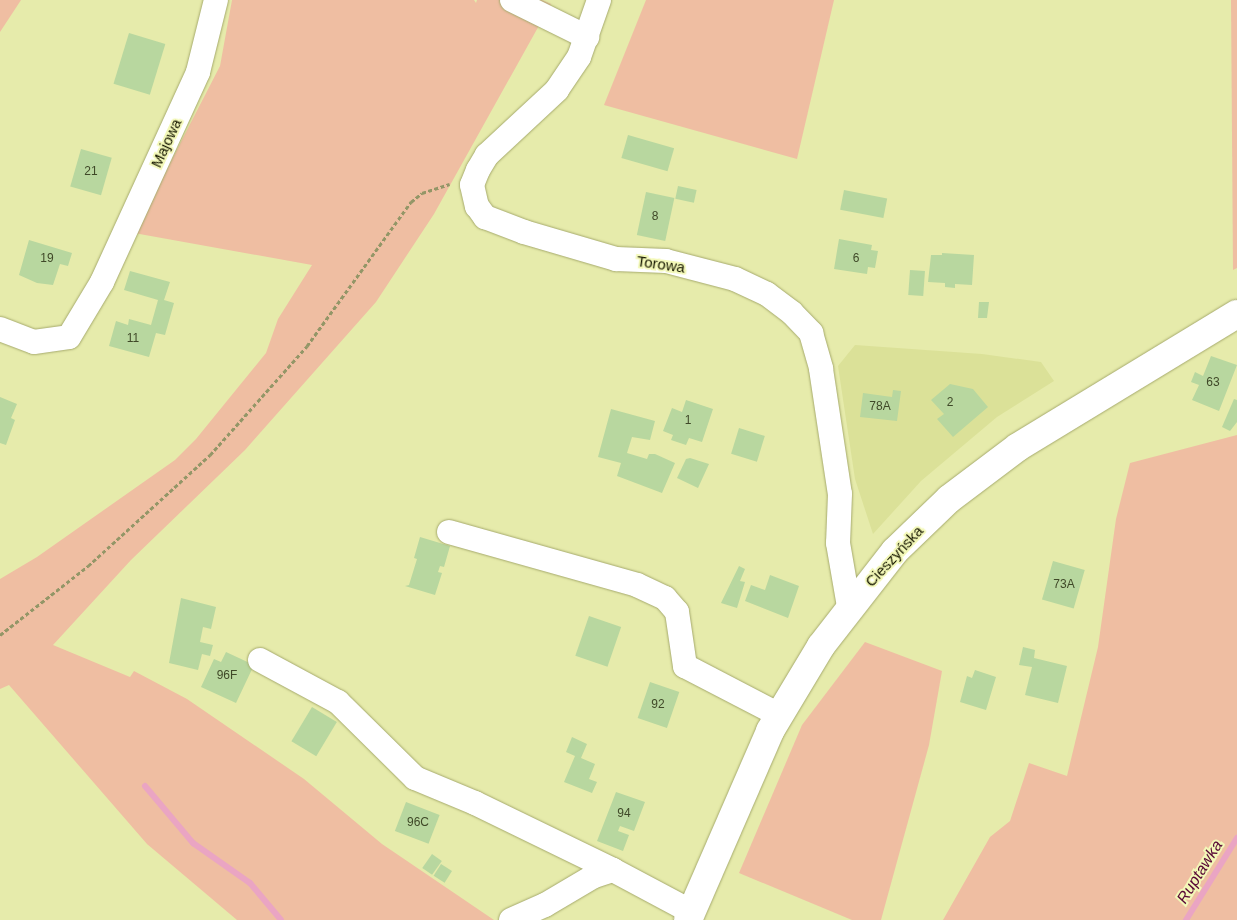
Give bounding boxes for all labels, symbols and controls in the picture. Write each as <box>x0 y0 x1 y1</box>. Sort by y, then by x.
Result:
street label: Majowa <box>147 116 185 170</box>
house number: 21 <box>84 165 98 179</box>
house number: 8 <box>652 210 658 224</box>
house number: 19 <box>40 252 54 266</box>
street label: Torowa <box>636 252 686 276</box>
house number: 6 <box>853 252 859 266</box>
house number: 11 <box>127 332 139 346</box>
house number: 63 <box>1206 376 1220 390</box>
house number: 2 <box>947 396 953 410</box>
house number: 78A <box>869 400 891 414</box>
house number: 1 <box>685 414 691 428</box>
street label: Cieszyńska <box>861 522 927 590</box>
house number: 73A <box>1053 578 1075 592</box>
house number: 96F <box>217 669 237 683</box>
house number: 92 <box>651 698 665 712</box>
house number: 94 <box>617 807 631 821</box>
house number: 96C <box>407 816 429 830</box>
water label: Ruptawka <box>1173 837 1227 907</box>

